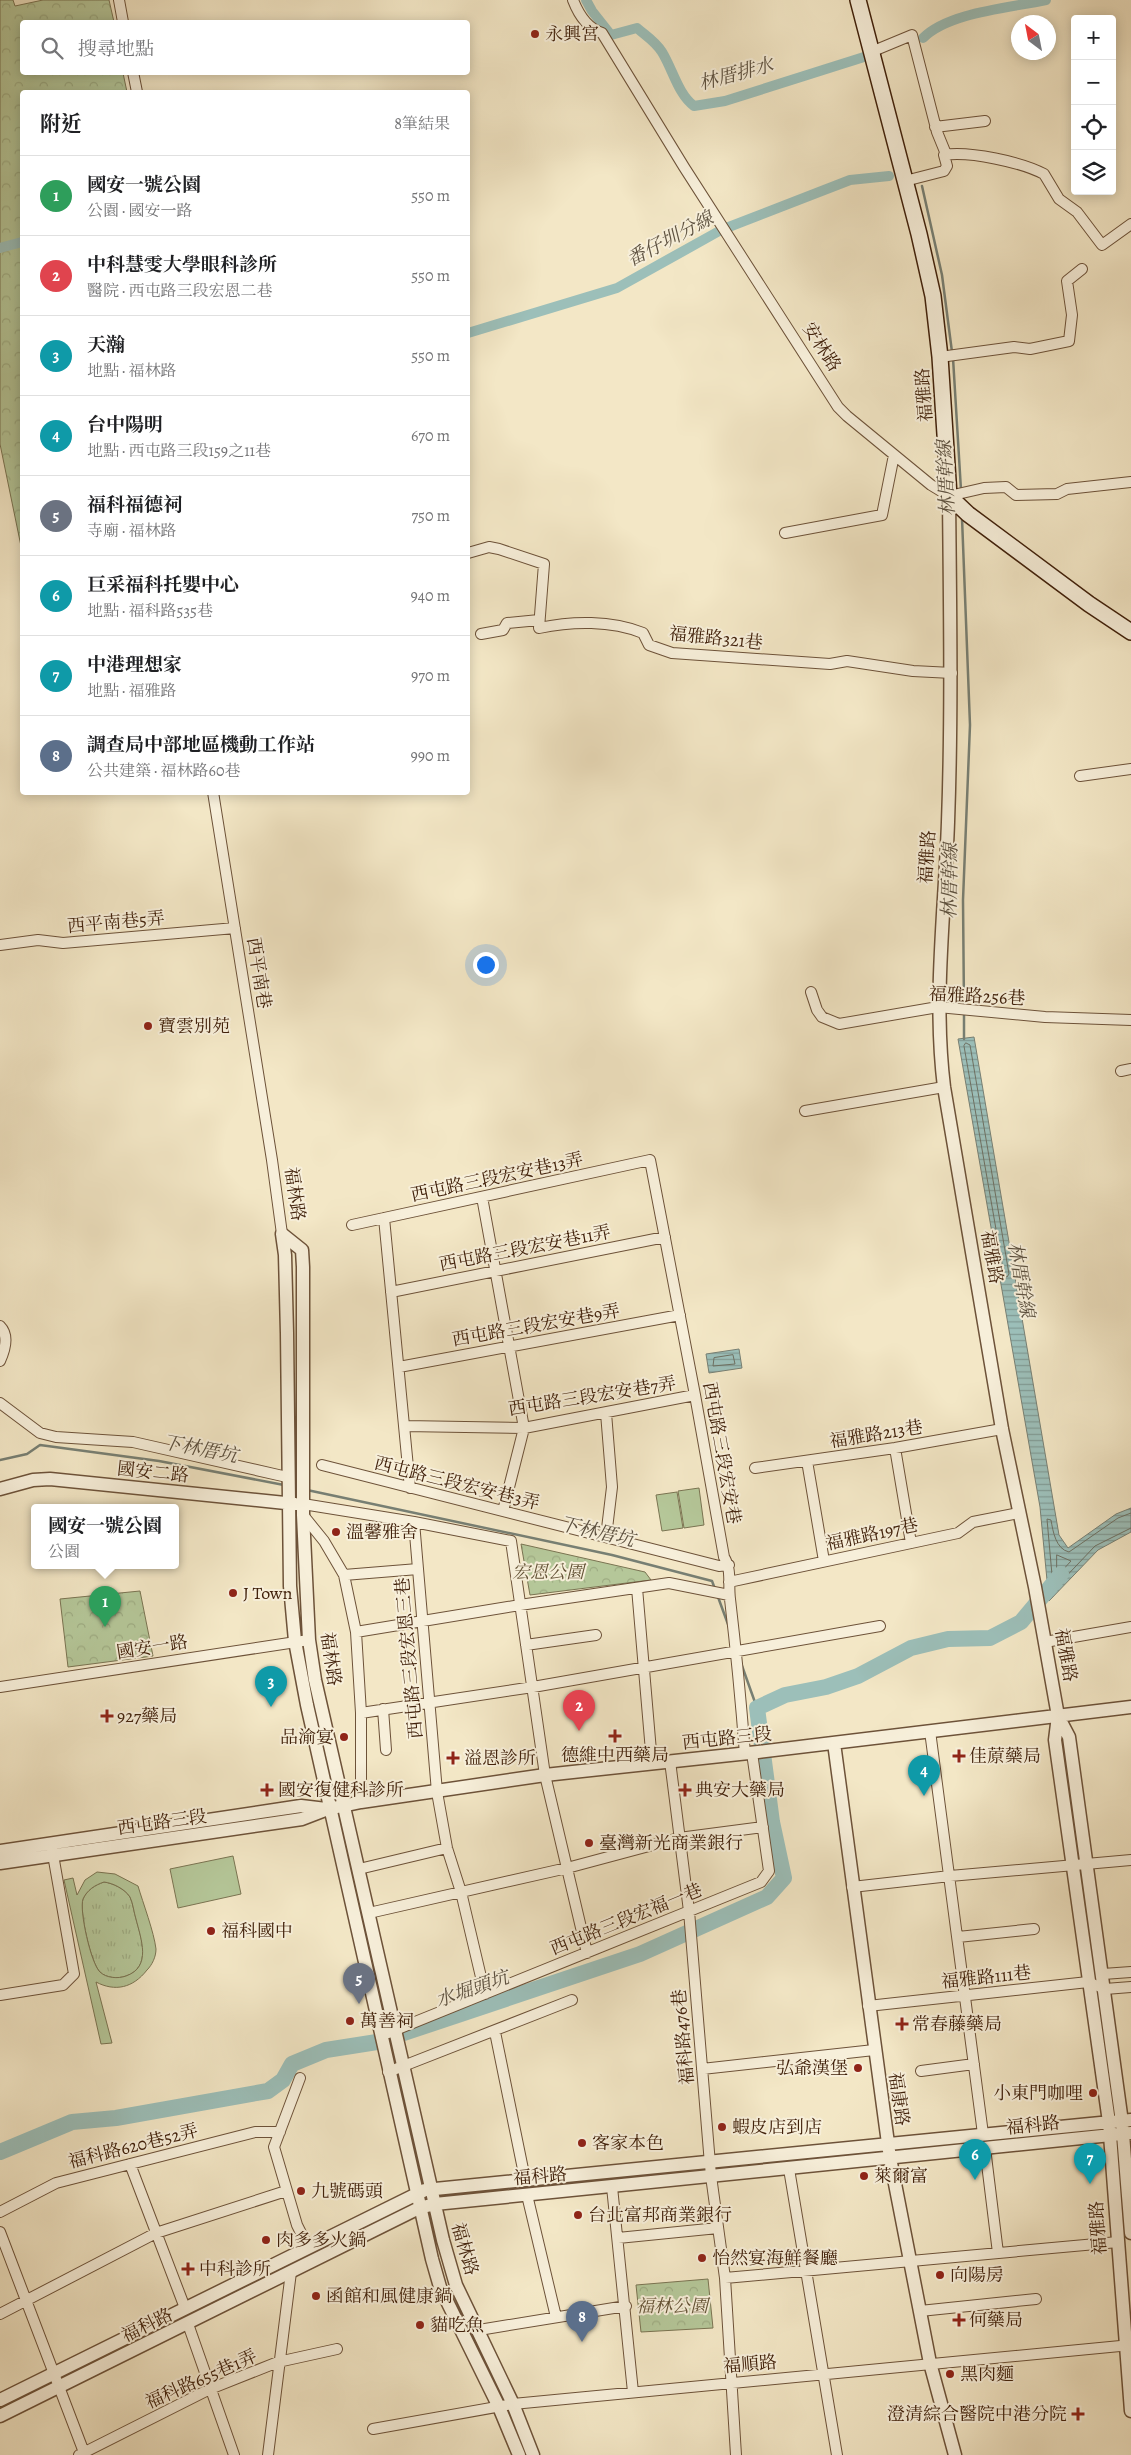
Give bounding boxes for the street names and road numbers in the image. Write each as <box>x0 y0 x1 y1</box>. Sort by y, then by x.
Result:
street label: 安林路 <box>797 318 847 376</box>
street label: 福雅路 <box>910 367 938 423</box>
street label: 福雅路321巷 <box>668 621 764 655</box>
street label: 福雅路 <box>913 829 941 885</box>
street label: 西平南巷5弄 <box>66 906 166 938</box>
street label: 西平南巷 <box>242 936 276 1010</box>
street label: 福雅路256巷 <box>928 981 1026 1011</box>
street label: 西屯路三段宏安巷13弄 <box>409 1147 585 1207</box>
street label: 福林路 <box>279 1166 311 1222</box>
street label: 西屯路三段宏安巷11弄 <box>437 1220 613 1276</box>
street label: 福雅路 <box>975 1228 1009 1286</box>
street label: 西屯路三段宏安巷9弄 <box>450 1298 622 1352</box>
street label: 西屯路三段宏安巷7弄 <box>506 1371 678 1421</box>
street label: 西屯路三段宏安巷 <box>698 1380 746 1526</box>
street label: 福雅路213巷 <box>828 1415 924 1453</box>
street label: 西屯路三段宏安巷3弄 <box>372 1451 542 1515</box>
street label: 國安二路 <box>116 1456 190 1488</box>
street label: 福雅路197巷 <box>824 1513 920 1555</box>
street label: 西屯路三段宏恩三巷 <box>390 1576 428 1740</box>
street label: 福雅路 <box>1049 1626 1083 1684</box>
street label: 國安一路 <box>115 1630 189 1664</box>
street label: 福林路 <box>315 1631 347 1687</box>
street label: 西屯路三段 <box>681 1721 773 1755</box>
street label: 西屯路三段 <box>116 1804 208 1840</box>
street label: 西屯路三段宏福一巷 <box>546 1878 706 1960</box>
street label: 福雅路111巷 <box>940 1960 1032 1994</box>
street label: 福科路476巷 <box>667 1988 699 2086</box>
street label: 福康路 <box>883 2071 915 2127</box>
street label: 福科路 <box>1005 2110 1061 2140</box>
street label: 福科路620巷52弄 <box>66 2118 200 2174</box>
street label: 福科路 <box>512 2162 568 2190</box>
street label: 福雅路 <box>1084 2200 1112 2256</box>
street label: 福林路 <box>446 2220 484 2278</box>
street label: 福科路 <box>117 2302 177 2348</box>
street label: 福科路655巷1弄 <box>141 2344 261 2414</box>
street label: 福順路 <box>722 2350 778 2378</box>

